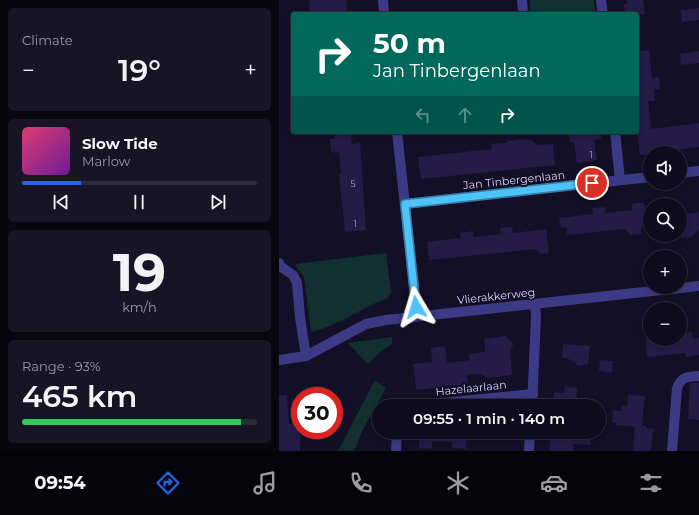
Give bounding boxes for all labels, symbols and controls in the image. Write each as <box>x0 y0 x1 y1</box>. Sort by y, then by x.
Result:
text: 50 m <box>373 26 446 60</box>
icon: right <box>307 28 359 80</box>
text: Climate <box>22 32 73 48</box>
text: 19° <box>118 52 161 89</box>
text: − <box>22 57 35 84</box>
text: + <box>244 57 257 84</box>
text: Jan Tinbergenlaan <box>373 60 541 82</box>
icon: left <box>412 104 434 126</box>
icon: ahead <box>454 104 476 126</box>
icon: right <box>496 104 518 126</box>
text: Slow Tide <box>82 134 158 153</box>
map controls <box>643 146 687 346</box>
button: sound <box>643 146 687 190</box>
house number: 1 <box>589 149 593 160</box>
text: Marlow <box>82 153 130 169</box>
pin <box>575 166 609 200</box>
street label: Jan Tinbergenlaan <box>461 168 566 192</box>
icon: arrive <box>581 172 603 194</box>
house number: 5 <box>350 178 356 189</box>
icon: previous <box>50 191 72 213</box>
icon: pause <box>128 191 150 213</box>
icon: next <box>207 191 229 213</box>
button: search <box>643 198 687 242</box>
house number: 1 <box>353 218 357 229</box>
text: 19 <box>113 241 166 304</box>
button: + <box>643 250 687 294</box>
street label: Vlierakkerweg <box>456 285 536 307</box>
position arrow <box>395 286 437 328</box>
text: km/h <box>122 299 157 315</box>
button: − <box>643 302 687 346</box>
text: Range · 93% <box>22 358 100 374</box>
street label: Hazelaarlaan <box>435 377 507 399</box>
text: 465 km <box>22 378 137 415</box>
speed limit sign: 30 <box>291 387 343 439</box>
text: 09:55 · 1 min · 140 m <box>413 409 565 428</box>
icon: directions <box>154 469 182 497</box>
icon: music <box>251 469 279 497</box>
icon: phone <box>347 469 375 497</box>
icon: climate <box>444 469 472 497</box>
icon: car <box>540 469 568 497</box>
icon: filters <box>637 469 665 497</box>
text: 09:54 <box>34 472 86 494</box>

